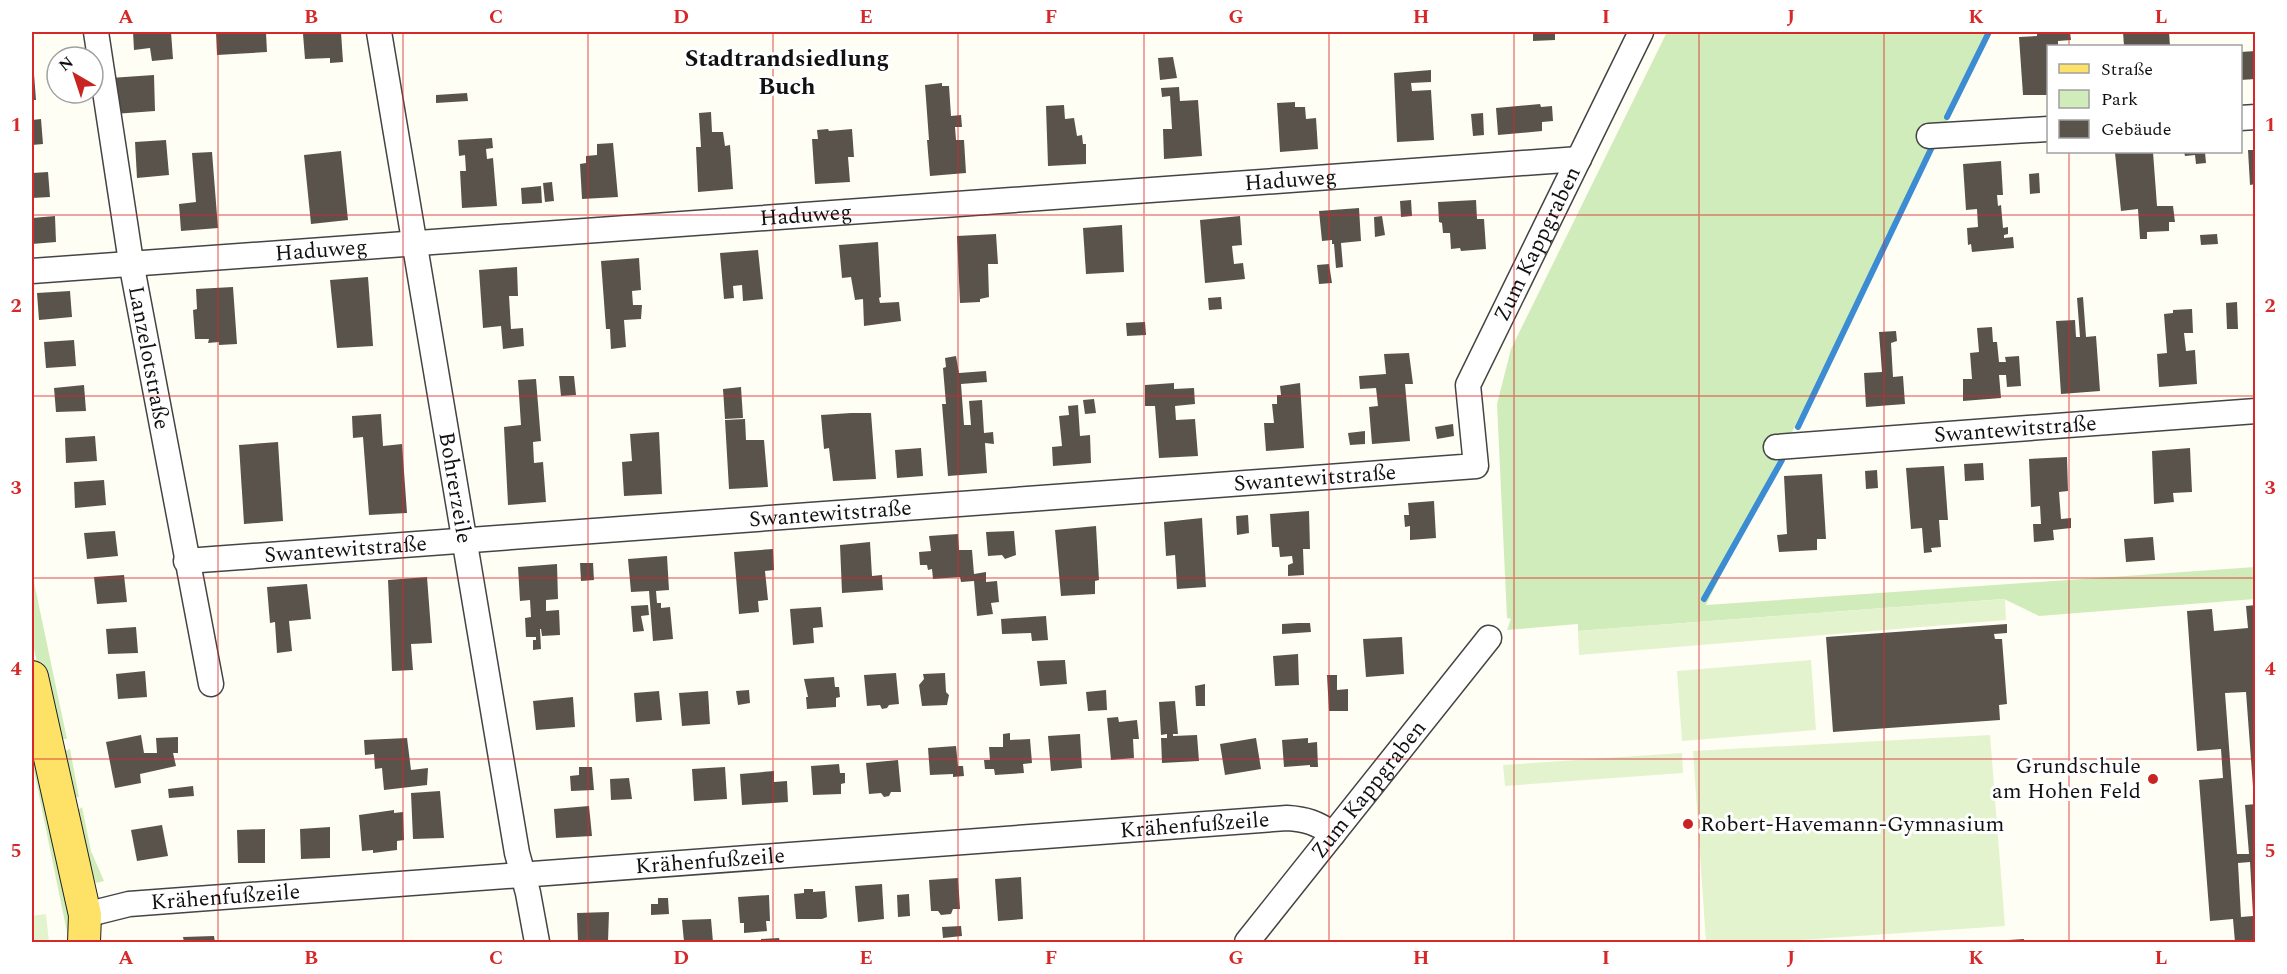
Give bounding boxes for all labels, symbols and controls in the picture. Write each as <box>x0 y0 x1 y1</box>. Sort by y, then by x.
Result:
text: A <box>118 2 134 32</box>
text: B <box>304 2 318 32</box>
text: C <box>489 2 503 32</box>
text: D <box>673 2 689 32</box>
text: E <box>859 2 873 32</box>
text: F <box>1045 2 1057 32</box>
text: G <box>1228 2 1244 32</box>
text: H <box>1413 2 1429 32</box>
text: I <box>1602 2 1610 32</box>
text: J <box>1787 2 1795 32</box>
text: K <box>1968 2 1984 32</box>
text: L <box>2155 2 2167 32</box>
district label: Stadtrandsiedlung Buch <box>685 41 889 105</box>
north arrow <box>45 45 105 105</box>
legend <box>2047 45 2242 153</box>
text: N <box>54 51 79 78</box>
text: Straße <box>2101 56 2153 83</box>
text: Park <box>2101 86 2138 113</box>
text: 1 <box>10 110 22 140</box>
text: 1 <box>2264 110 2276 140</box>
text: Gebäude <box>2101 116 2171 143</box>
street label: Haduweg <box>1243 160 1338 200</box>
street label: Zum Kappgraben <box>1485 161 1589 327</box>
street label: Haduweg <box>759 195 853 235</box>
street label: Haduweg <box>274 230 369 270</box>
street label: Lanzelotstraße <box>119 283 179 432</box>
text: 2 <box>10 291 22 321</box>
text: 2 <box>2264 291 2276 321</box>
street label: Swantewitstraße <box>1933 407 2098 452</box>
street label: Bohrerzeile <box>430 429 481 546</box>
street label: Swantewitstraße <box>1232 455 1397 500</box>
text: 3 <box>10 473 22 503</box>
text: 3 <box>2264 473 2276 503</box>
street label: Swantewitstraße <box>748 491 913 536</box>
street label: Swantewitstraße <box>263 527 428 572</box>
text: 4 <box>10 654 22 684</box>
text: 4 <box>2264 654 2276 684</box>
street label: Zum Kappgraben <box>1303 713 1434 866</box>
place label: Grundschule am Hohen Feld <box>1992 750 2141 808</box>
marker: Grundschule am Hohen Feld <box>2146 772 2160 786</box>
street label: Krähenfußzeile <box>1119 803 1271 847</box>
place label: Robert-Havemann-Gymnasium <box>1700 808 2004 841</box>
marker: Robert-Havemann-Gymnasium <box>1681 817 1695 831</box>
text: 5 <box>10 836 22 866</box>
text: 5 <box>2264 836 2276 866</box>
street label: Krähenfußzeile <box>634 839 786 883</box>
street label: Krähenfußzeile <box>149 875 301 919</box>
text: A <box>118 943 134 973</box>
text: B <box>304 943 318 973</box>
text: C <box>489 943 503 973</box>
text: D <box>673 943 689 973</box>
text: E <box>859 943 873 973</box>
text: F <box>1045 943 1057 973</box>
text: G <box>1228 943 1244 973</box>
text: H <box>1413 943 1429 973</box>
text: I <box>1602 943 1610 973</box>
text: J <box>1787 943 1795 973</box>
text: K <box>1968 943 1984 973</box>
text: L <box>2155 943 2167 973</box>

